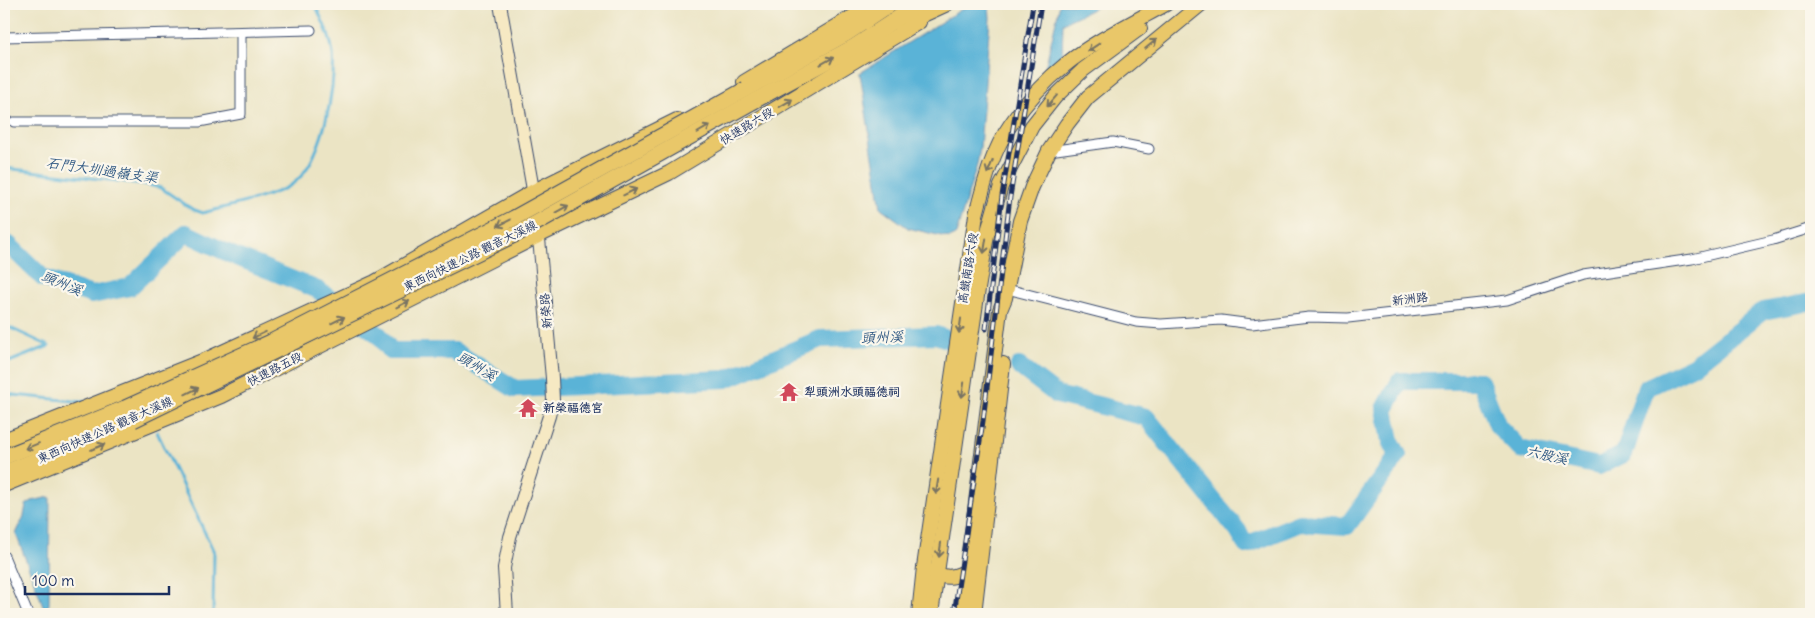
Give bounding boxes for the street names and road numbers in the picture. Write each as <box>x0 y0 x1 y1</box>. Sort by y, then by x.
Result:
street label: 快速路六段 <box>717 104 776 147</box>
street label: 東西向快速公路 觀音大溪線 <box>400 217 539 294</box>
street label: 高鐵南路六段 <box>954 231 981 305</box>
street label: 新洲路 <box>1391 289 1429 308</box>
street label: 新榮路 <box>536 292 555 330</box>
street label: 快速路五段 <box>245 348 305 389</box>
street label: 東西向快速公路 觀音大溪線 <box>35 393 175 466</box>

